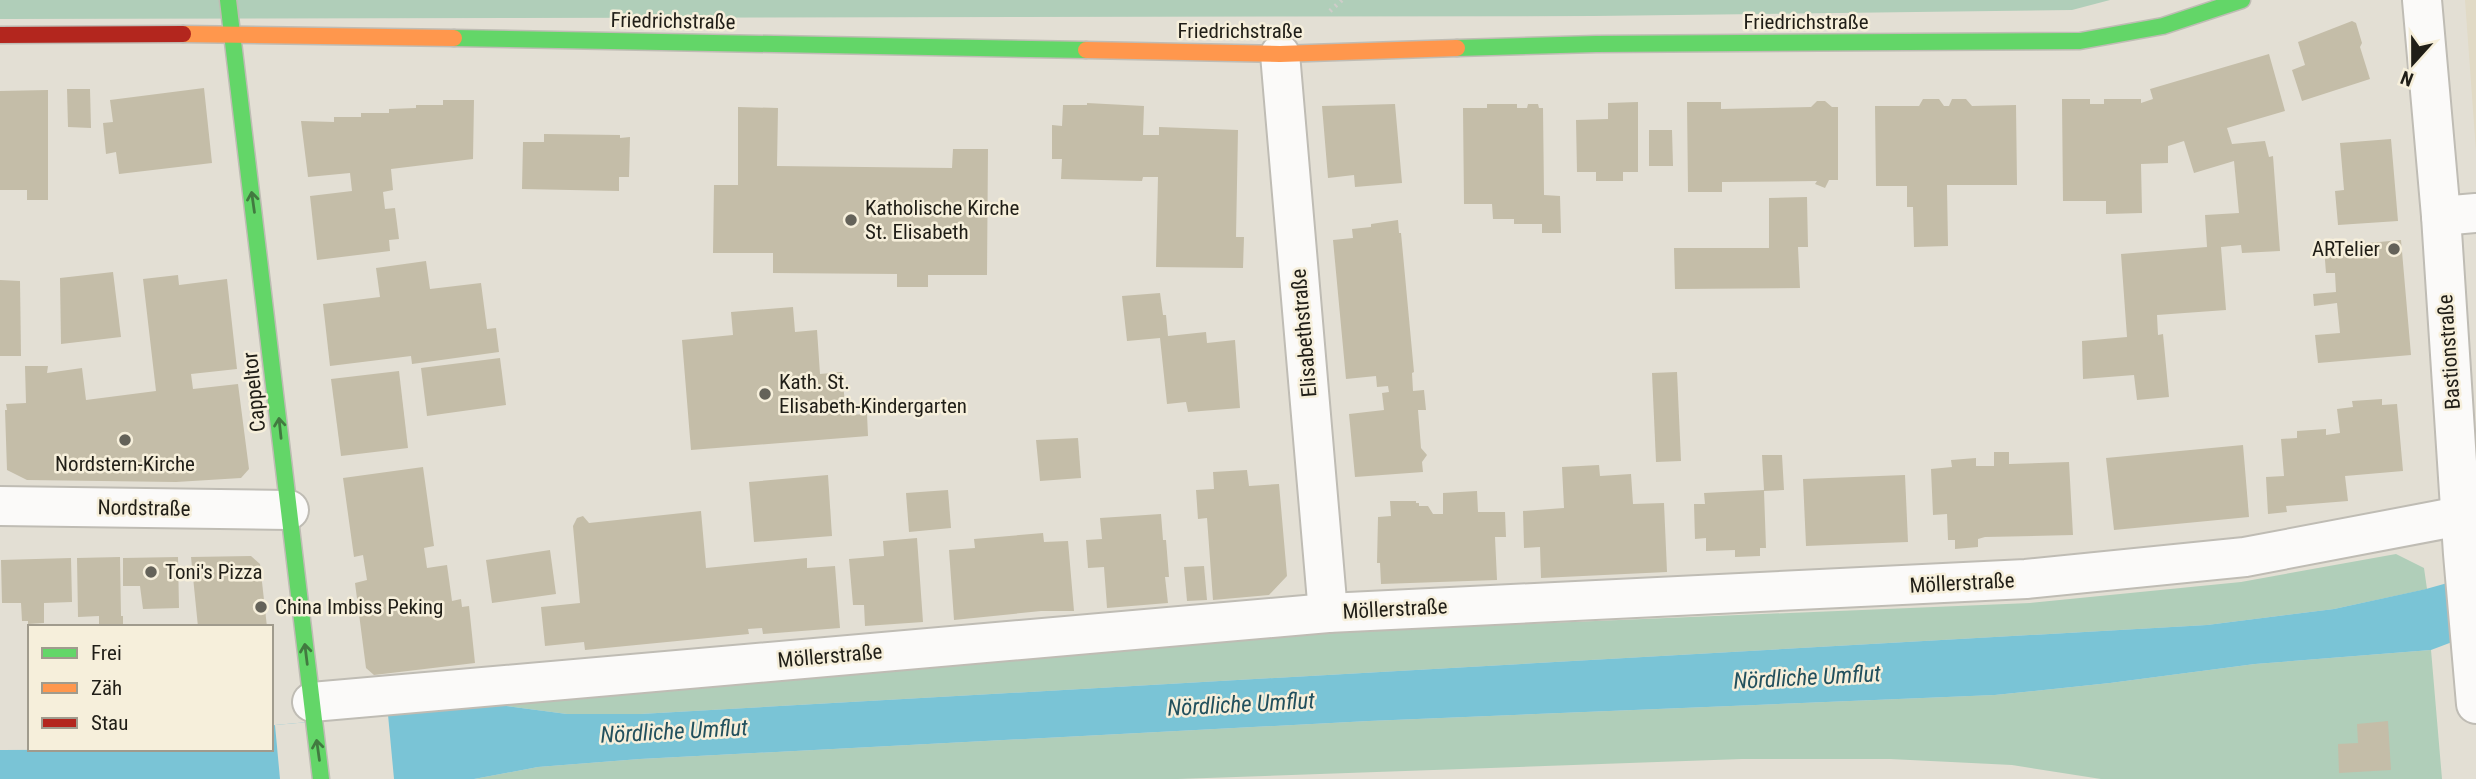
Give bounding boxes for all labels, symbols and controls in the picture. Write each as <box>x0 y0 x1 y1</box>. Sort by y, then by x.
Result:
street label: Friedrichstraße <box>610 8 736 34</box>
street label: Friedrichstraße <box>1743 10 1869 34</box>
street label: Friedrichstraße <box>1177 19 1303 43</box>
north arrow <box>2378 28 2448 98</box>
text: N <box>2398 66 2417 91</box>
one-way arrow <box>247 191 260 214</box>
place label: Katholische Kirche St. Elisabeth <box>865 196 1019 244</box>
marker: Katholische Kirche St. Elisabeth <box>843 212 859 228</box>
place label: ARTelier <box>2312 237 2380 261</box>
marker: ARTelier <box>2386 241 2402 257</box>
street label: Elisabethstraße <box>1286 268 1322 398</box>
street label: Bastionstraße <box>2433 293 2465 410</box>
street label: Cappeltor <box>238 351 270 433</box>
place label: Kath. St. Elisabeth-Kindergarten <box>779 370 967 418</box>
marker: Kath. St. Elisabeth-Kindergarten <box>757 386 773 402</box>
one-way arrow <box>273 417 286 440</box>
marker: Nordstern-Kirche <box>117 432 133 448</box>
place label: Nordstern-Kirche <box>55 452 195 476</box>
street label: Nordstraße <box>97 495 191 521</box>
place label: Toni's Pizza <box>165 560 263 584</box>
marker: Toni's Pizza <box>143 564 159 580</box>
street label: Möllerstraße <box>1909 568 2015 598</box>
street label: Möllerstraße <box>1342 594 1448 624</box>
place label: China Imbiss Peking <box>275 595 443 619</box>
marker: China Imbiss Peking <box>253 599 269 615</box>
legend <box>28 625 273 751</box>
street label: Möllerstraße <box>777 639 883 673</box>
text: Frei <box>91 641 122 665</box>
one-way arrow <box>300 643 313 665</box>
water label: Nördliche Umflut <box>1733 660 1882 695</box>
text: Zäh <box>91 676 122 700</box>
water label: Nördliche Umflut <box>1167 687 1316 722</box>
text: Stau <box>91 711 128 735</box>
water label: Nördliche Umflut <box>600 714 749 749</box>
one-way arrow <box>311 739 324 762</box>

